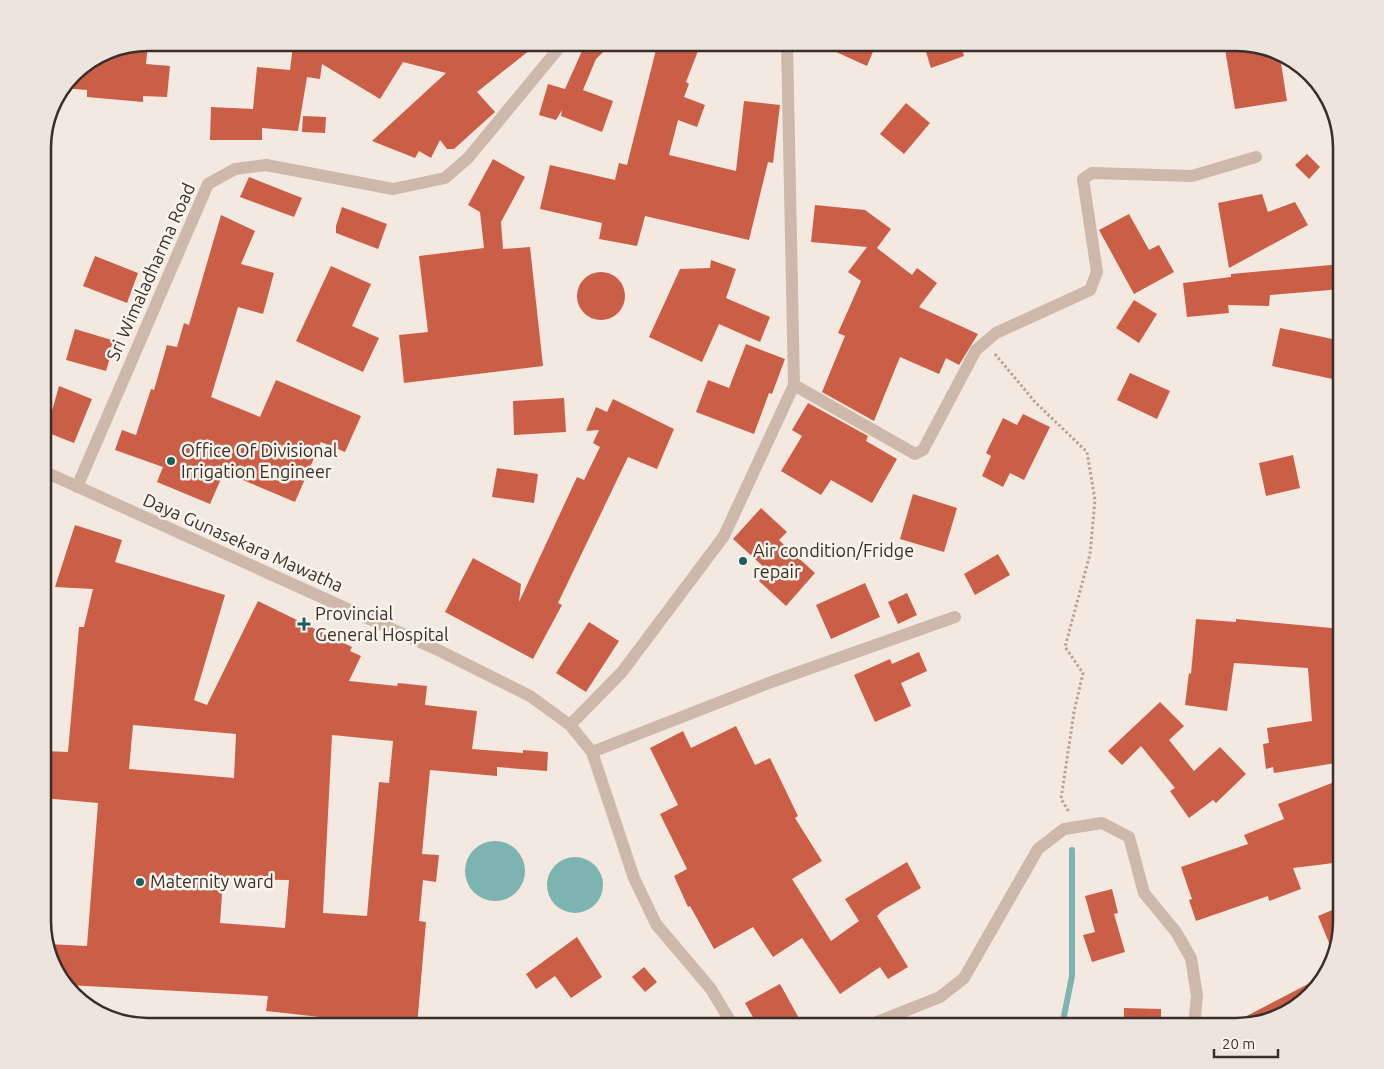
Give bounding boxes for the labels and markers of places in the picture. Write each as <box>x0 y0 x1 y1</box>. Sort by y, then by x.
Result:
place label: Office Of Divisional Irrigation Engineer <box>181 440 338 481</box>
marker: Office Of Divisional Irrigation Engineer <box>165 455 177 467</box>
place label: Air condition/Fridge repair <box>753 540 914 581</box>
marker: Air condition/Fridge repair <box>737 555 749 567</box>
place label: Provincial General Hospital <box>315 603 449 644</box>
marker: Provincial General Hospital <box>297 617 311 631</box>
place label: Maternity ward <box>150 871 274 891</box>
marker: Maternity ward <box>134 876 146 888</box>

